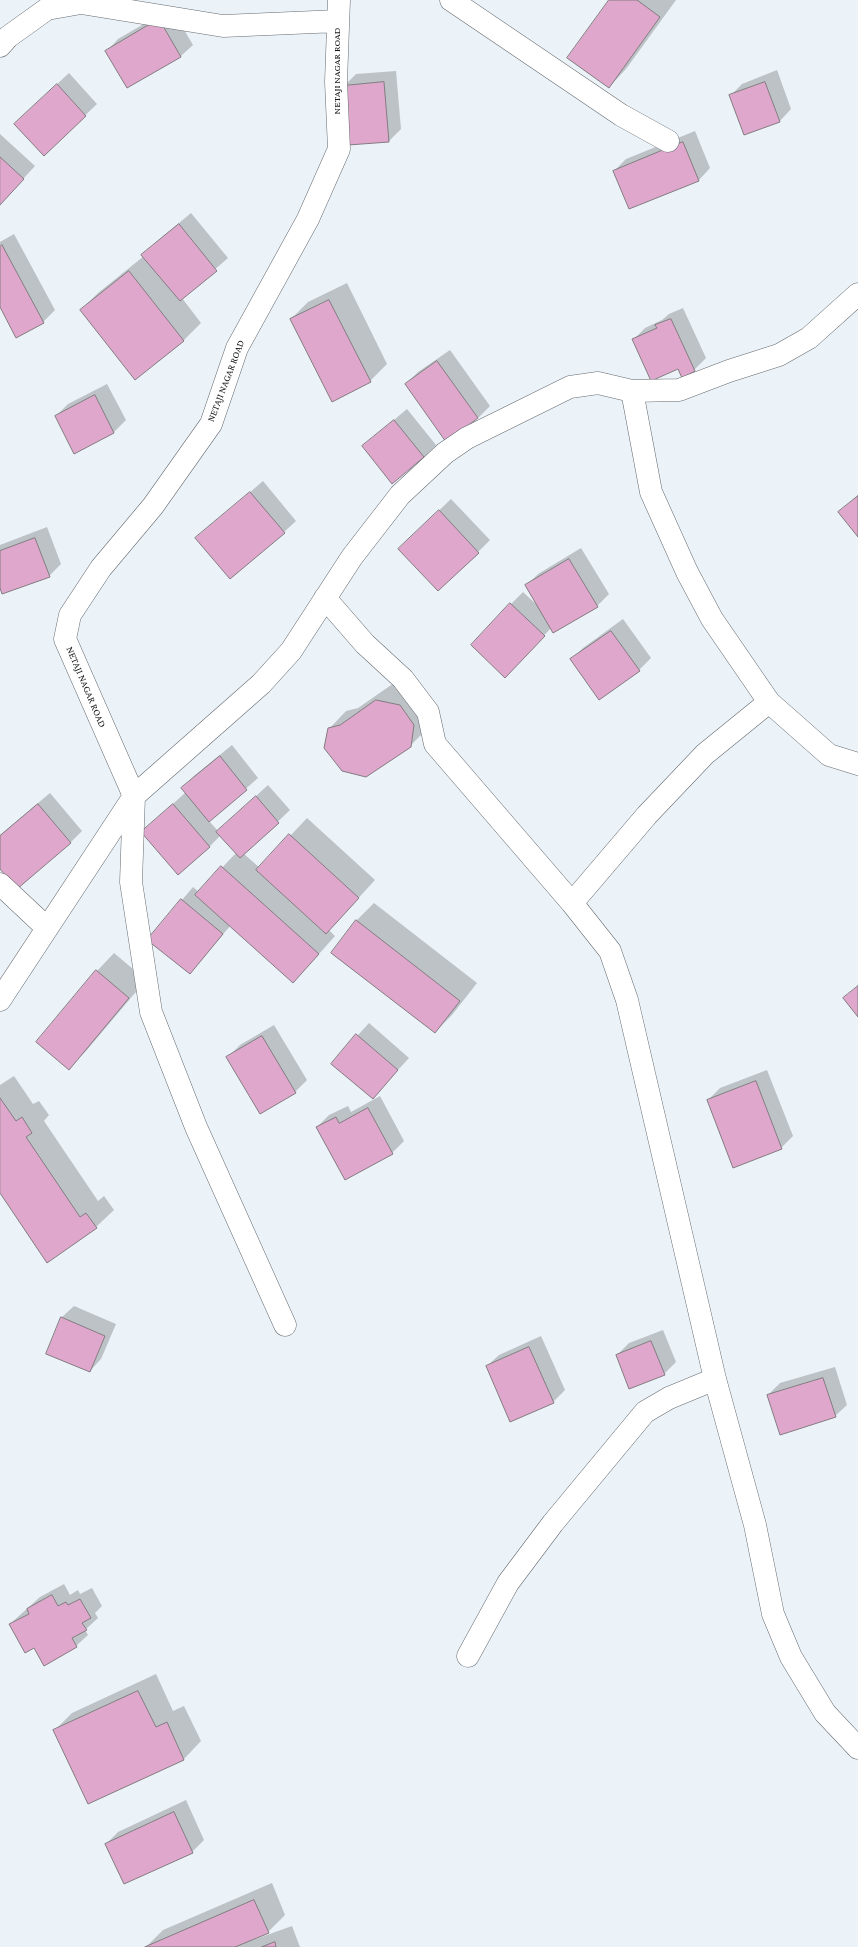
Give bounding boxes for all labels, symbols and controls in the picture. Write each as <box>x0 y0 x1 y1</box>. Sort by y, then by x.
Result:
street label: NETAJI NAGAR ROAD <box>331 28 343 114</box>
street label: NETAJI NAGAR ROAD <box>205 338 247 424</box>
street label: NETAJI NAGAR ROAD <box>64 645 108 729</box>

